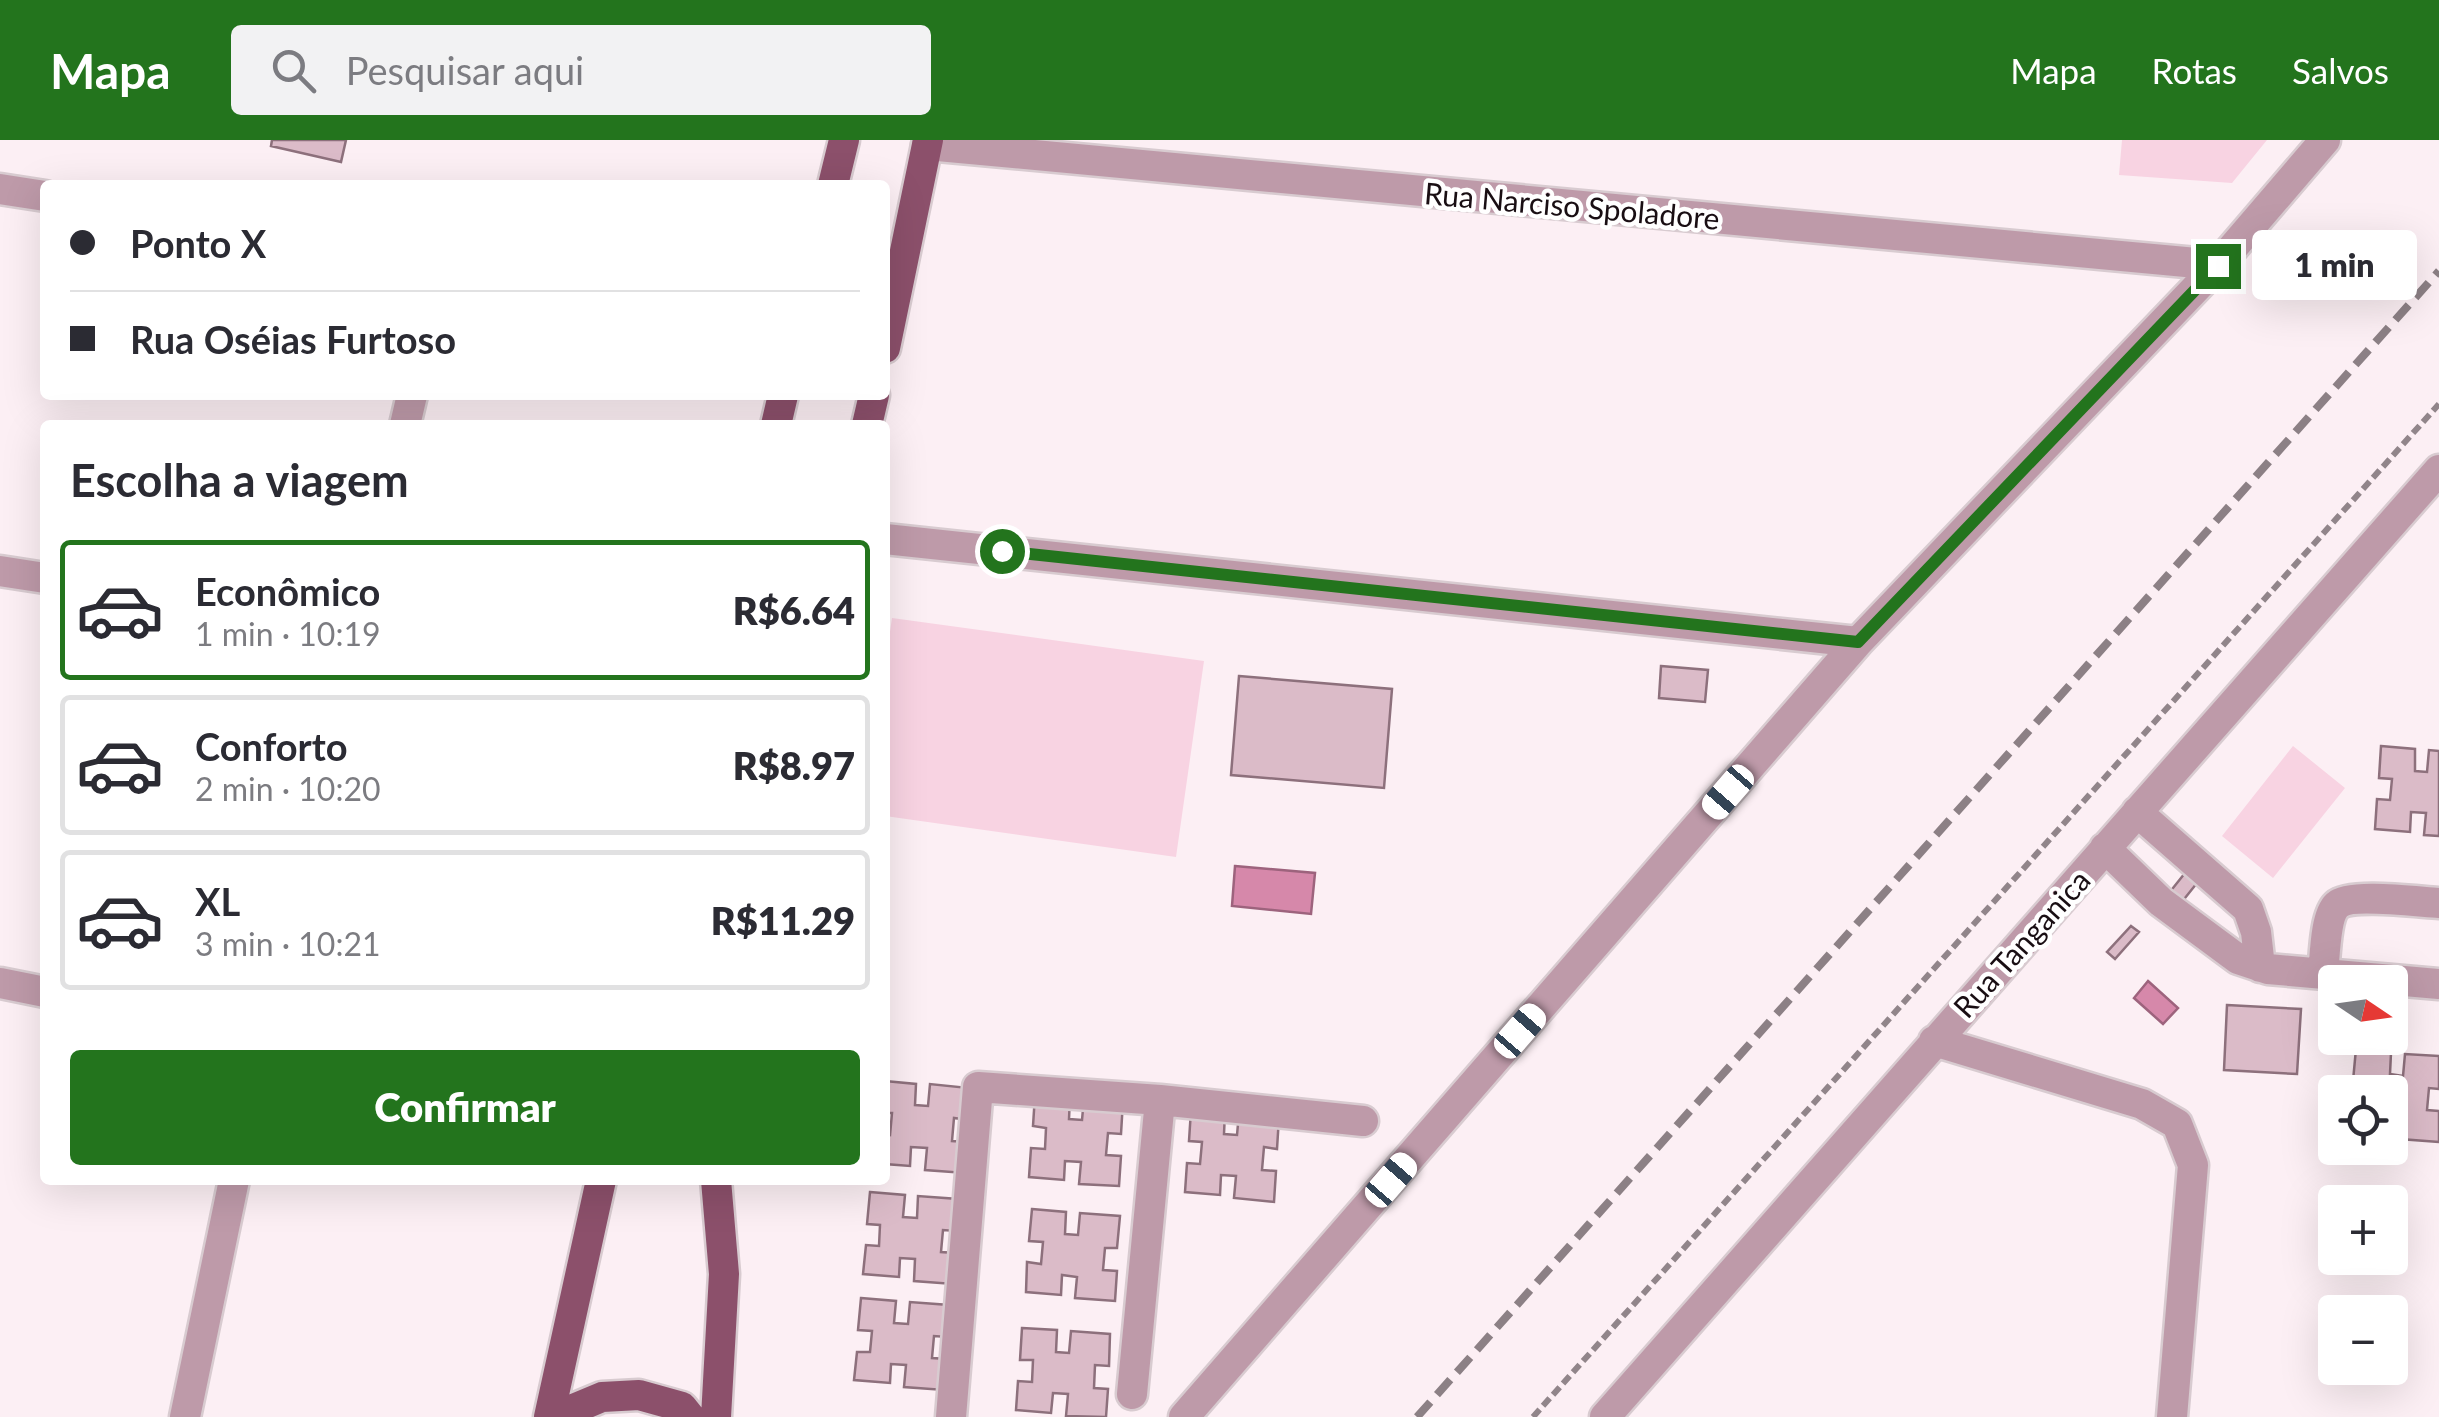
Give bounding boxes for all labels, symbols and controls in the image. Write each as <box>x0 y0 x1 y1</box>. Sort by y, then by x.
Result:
search box <box>231 25 931 115</box>
text: Mapa <box>50 42 171 99</box>
icon: search <box>266 43 321 98</box>
text: Pesquisar aqui <box>346 47 584 93</box>
text: Mapa <box>2010 49 2097 91</box>
text: Rotas <box>2152 49 2237 91</box>
text: Salvos <box>2292 49 2389 91</box>
street label: Rua Narciso Spoladore <box>1423 174 1721 236</box>
text: Ponto X <box>130 220 266 266</box>
callout: 1 min <box>2253 231 2418 301</box>
route end <box>2196 244 2241 289</box>
text: 1 min <box>2295 245 2374 284</box>
text: Rua Oséias Furtoso <box>130 316 456 362</box>
text: Escolha a viagem <box>70 453 409 507</box>
route start <box>980 529 1025 574</box>
icon: car <box>75 565 165 655</box>
text: Econômico <box>195 568 380 614</box>
text: R$6.64 <box>733 587 855 633</box>
text: 1 min · 10:19 <box>195 614 381 653</box>
icon: car <box>75 720 165 810</box>
text: Conforto <box>195 723 348 769</box>
text: R$8.97 <box>733 742 855 788</box>
car <box>1697 760 1759 824</box>
text: 2 min · 10:20 <box>195 769 381 808</box>
street label: Rua Tanganica <box>1945 862 2097 1024</box>
icon: car <box>75 875 165 965</box>
text: XL <box>195 878 240 924</box>
text: R$11.29 <box>711 897 855 943</box>
text: 3 min · 10:21 <box>195 924 381 963</box>
north arrow <box>2318 965 2408 1055</box>
map controls <box>2318 965 2408 1385</box>
car <box>1489 999 1551 1063</box>
button: Confirmar <box>70 1050 860 1165</box>
button: locate <box>2318 1075 2408 1165</box>
car <box>1360 1148 1422 1212</box>
button: + <box>2318 1185 2408 1275</box>
button: − <box>2318 1295 2408 1385</box>

